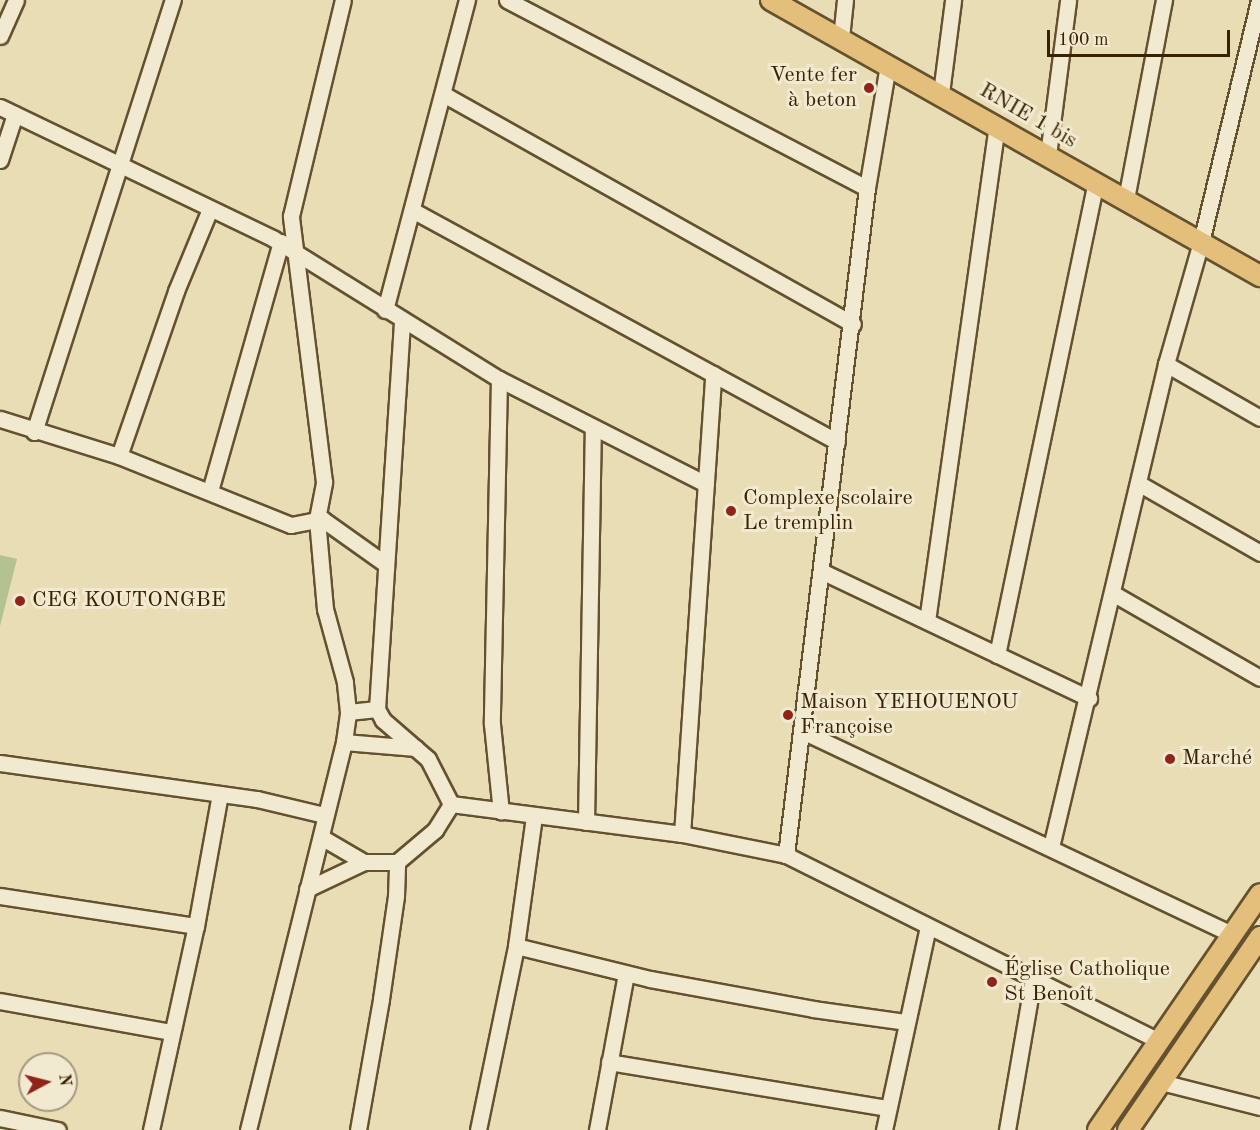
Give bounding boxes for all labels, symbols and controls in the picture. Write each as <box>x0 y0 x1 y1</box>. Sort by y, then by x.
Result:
scale bar <box>1050 18 1233 56</box>
text: 100 m <box>1058 31 1109 49</box>
place label: Vente fer à beton <box>770 62 857 113</box>
street label: RNIE 1 bis <box>974 77 1082 155</box>
marker: Vente fer à beton <box>862 81 876 95</box>
place label: Complexe scolaire Le tremplin <box>743 485 913 536</box>
marker: Complexe scolaire Le tremplin <box>724 504 738 518</box>
place label: CEG KOUTONGBE <box>32 588 226 614</box>
marker: CEG KOUTONGBE <box>13 594 27 608</box>
place label: Maison YEHOUENOU Françoise <box>800 689 1018 740</box>
marker: Maison YEHOUENOU Françoise <box>781 708 795 722</box>
place label: Marché <box>1182 746 1252 772</box>
marker: Marché <box>1163 752 1177 766</box>
place label: Église Catholique St Benoît <box>1004 956 1170 1008</box>
marker: Église Catholique St Benoît <box>985 975 999 989</box>
north arrow <box>18 1052 78 1112</box>
text: N <box>55 1073 73 1087</box>

